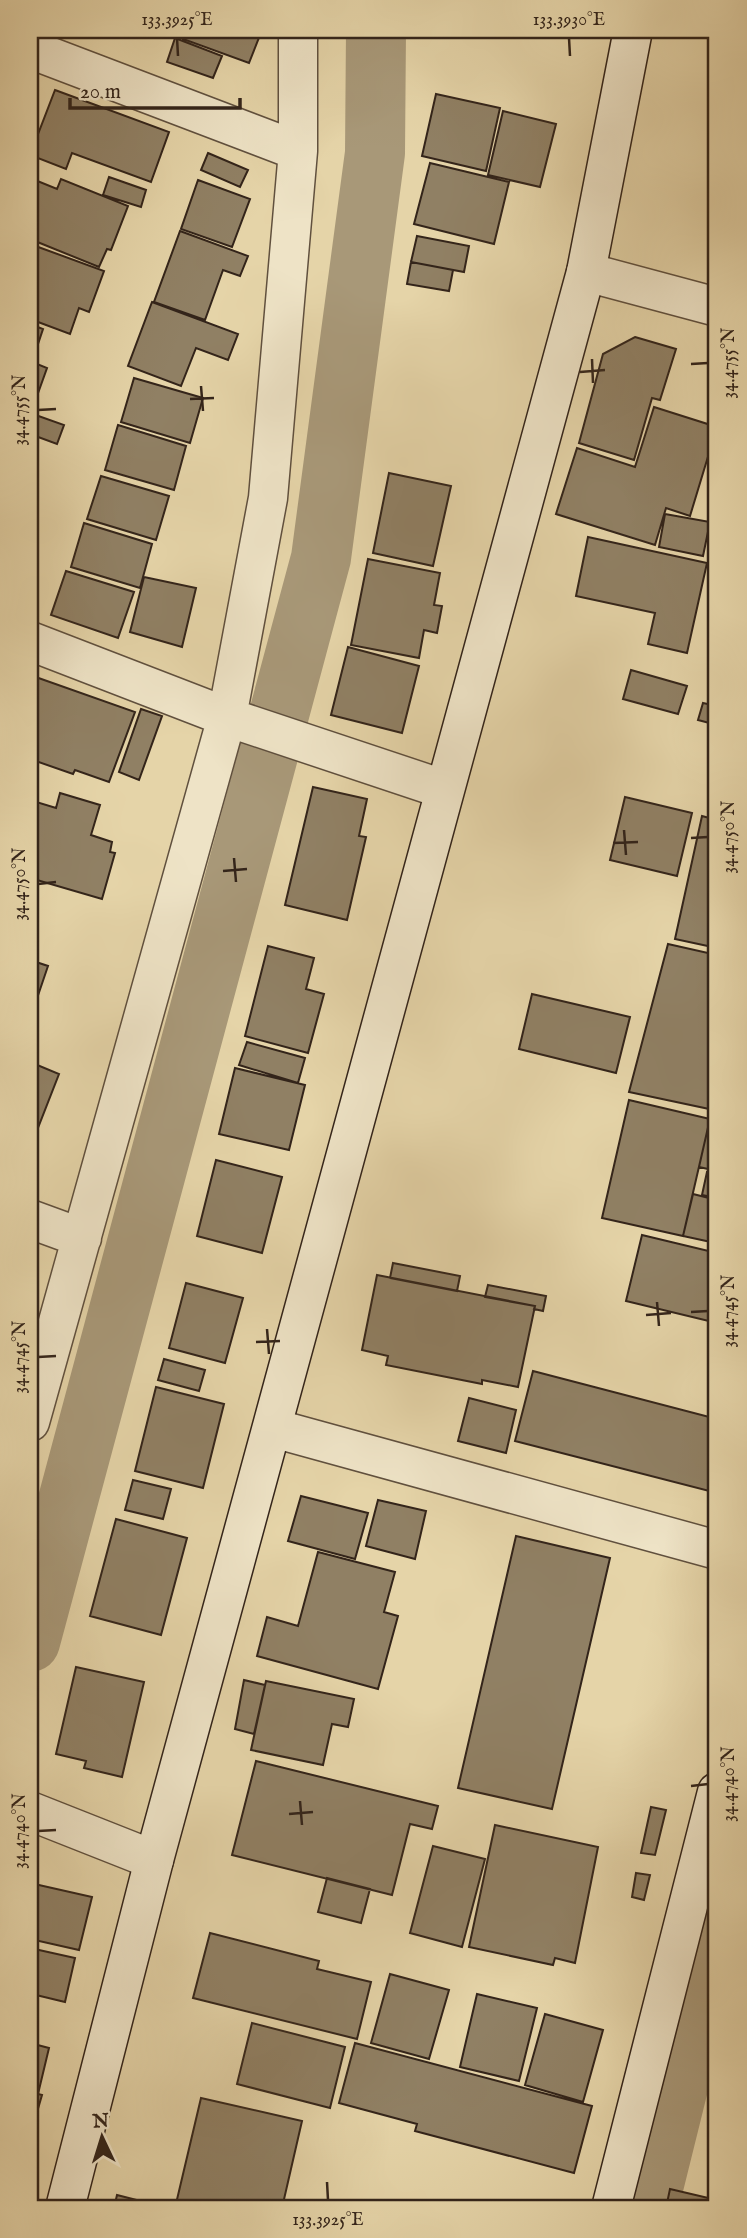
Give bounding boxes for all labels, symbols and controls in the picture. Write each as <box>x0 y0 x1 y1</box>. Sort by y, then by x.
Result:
text: 133.3925°E <box>141 9 213 32</box>
text: 133.3930°E <box>533 9 605 32</box>
scale bar <box>70 66 240 110</box>
text: 20 m <box>80 79 121 106</box>
text: 34.4755°N <box>718 327 741 398</box>
text: 34.4755°N <box>9 374 32 445</box>
text: 34.4750°N <box>718 800 741 874</box>
text: 34.4750°N <box>9 847 32 921</box>
text: 34.4745°N <box>718 1274 741 1348</box>
text: 34.4745°N <box>9 1320 32 1394</box>
text: 34.4740°N <box>718 1746 741 1822</box>
text: 34.4740°N <box>9 1793 32 1869</box>
north arrow <box>66 2102 136 2172</box>
text: N <box>91 2109 111 2135</box>
text: 133.3925°E <box>292 2209 364 2232</box>

